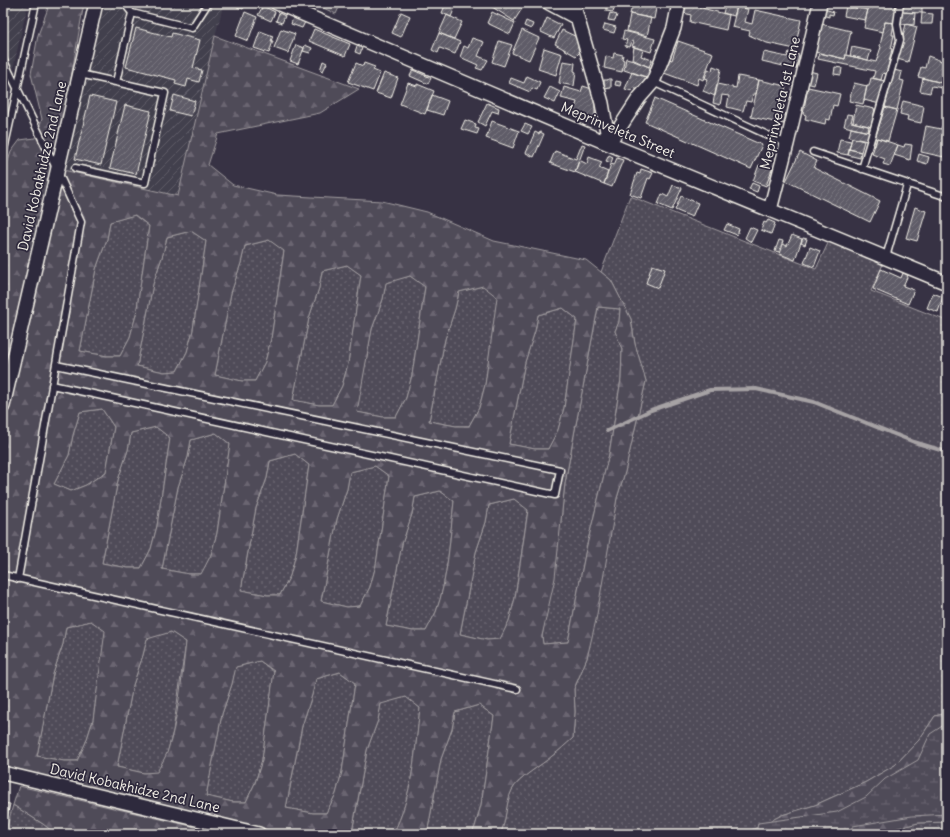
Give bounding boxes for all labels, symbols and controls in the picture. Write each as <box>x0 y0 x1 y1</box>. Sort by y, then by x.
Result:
street label: Meprinveleta 1st Lane <box>756 35 804 171</box>
street label: David Kobakhidze 2nd Lane <box>14 79 70 253</box>
street label: Meprinveleta Street <box>558 98 678 162</box>
street label: David Kobakhidze 2nd Lane <box>48 760 222 816</box>

